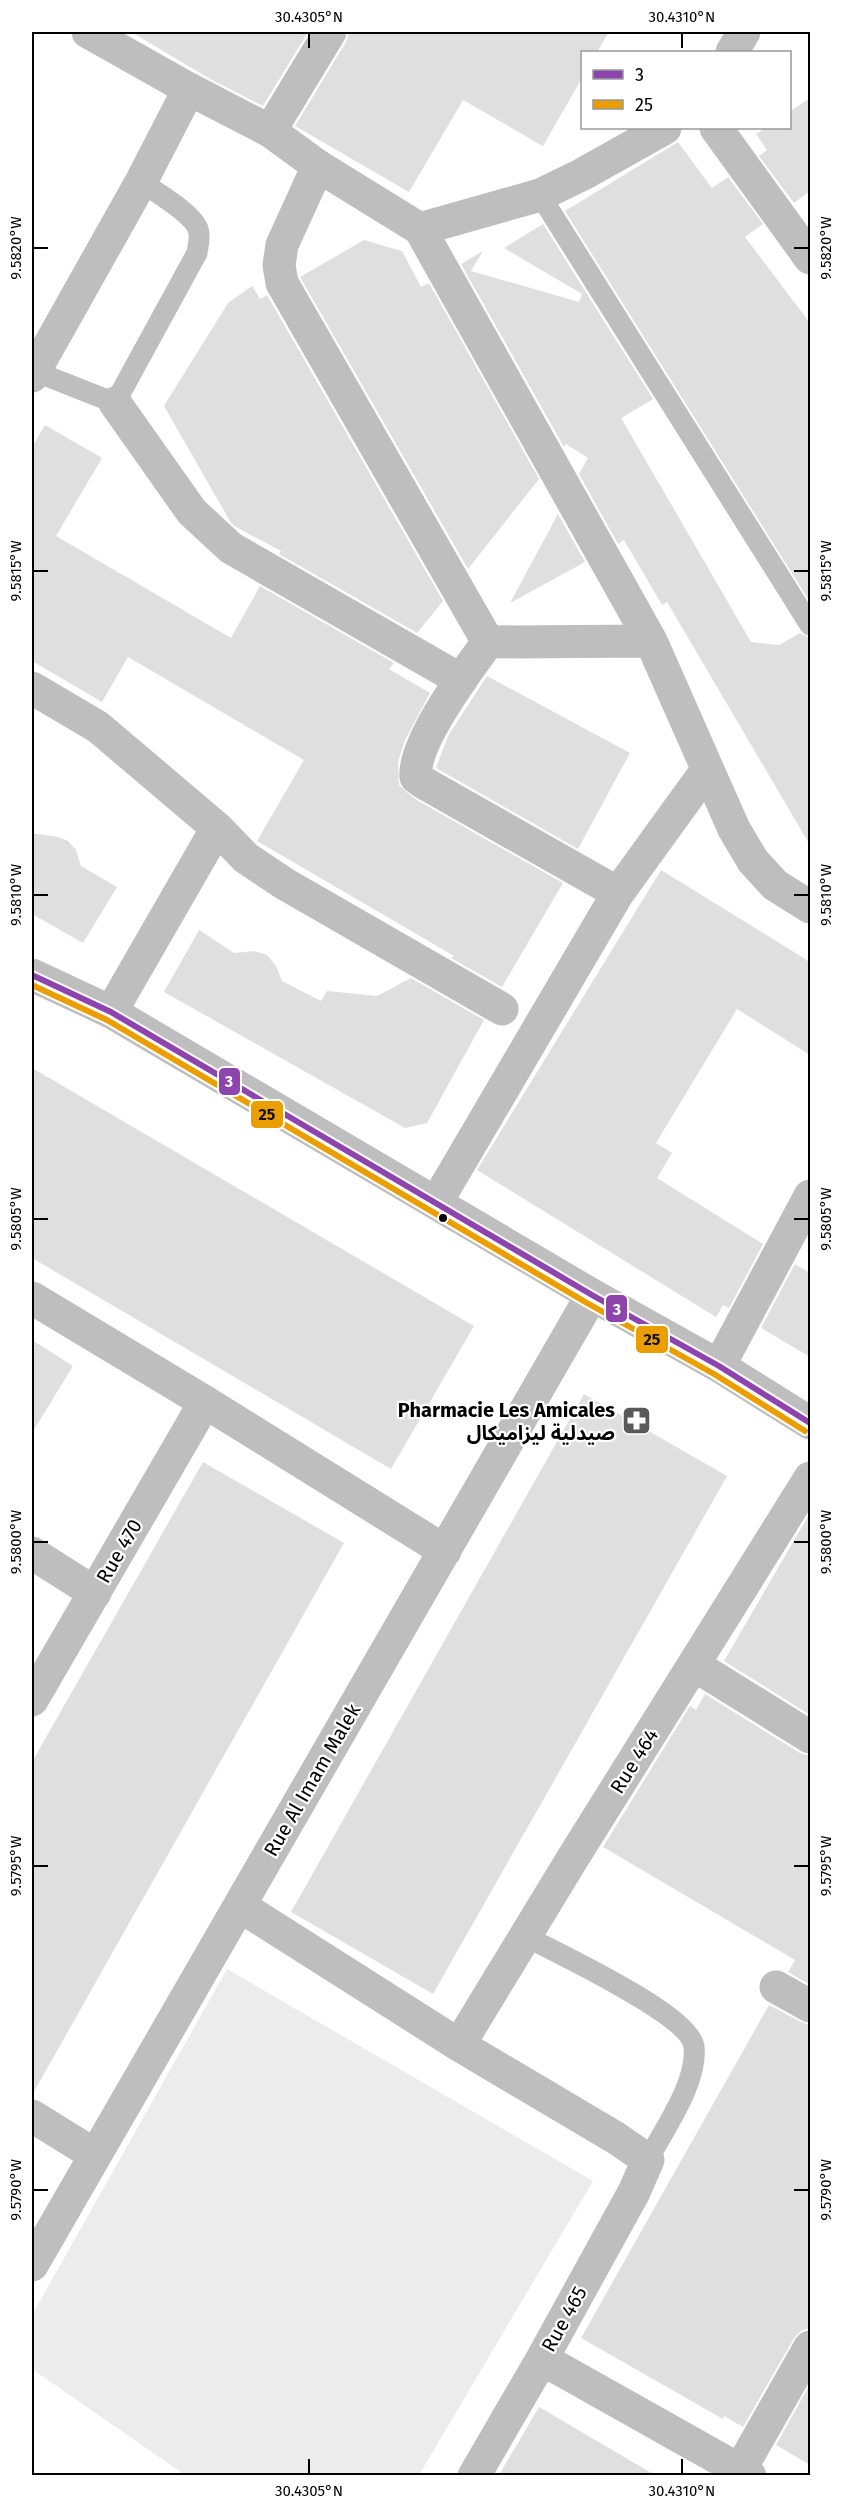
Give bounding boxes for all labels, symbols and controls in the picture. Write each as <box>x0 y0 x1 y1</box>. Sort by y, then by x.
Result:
text: 30.4305°N <box>275 8 343 26</box>
text: 30.4310°N <box>649 8 715 26</box>
legend <box>581 51 791 129</box>
text: 3 <box>635 64 644 86</box>
text: 25 <box>635 94 653 116</box>
text: 9.5820°W <box>7 216 25 280</box>
text: 9.5820°W <box>817 216 835 280</box>
text: 9.5815°W <box>7 540 25 602</box>
text: 9.5815°W <box>817 540 835 602</box>
text: 9.5810°W <box>7 863 25 926</box>
text: 9.5810°W <box>817 863 835 926</box>
line badge: 3 <box>218 1067 241 1096</box>
text: 3 <box>224 1072 233 1091</box>
line badge: 25 <box>250 1100 284 1129</box>
text: 25 <box>259 1105 276 1124</box>
text: 9.5805°W <box>7 1187 25 1251</box>
text: 9.5805°W <box>817 1187 835 1251</box>
unlabelled marker <box>437 1212 449 1224</box>
line badge: 3 <box>605 1294 628 1323</box>
text: 3 <box>612 1300 621 1319</box>
line badge: 25 <box>635 1325 669 1354</box>
text: 25 <box>644 1330 661 1349</box>
place label: Pharmacie Les Amicales صيدلية ليزاميكال <box>398 1398 615 1445</box>
pharmacy icon: Pharmacie Les Amicales صيدلية ليزاميكال <box>620 1405 652 1437</box>
text: 9.5800°W <box>7 1509 25 1574</box>
text: 9.5800°W <box>817 1509 835 1574</box>
street label: Rue 470 <box>91 1515 147 1587</box>
street label: Rue Al Imam Malek <box>259 1699 366 1861</box>
street label: Rue 464 <box>605 1724 663 1798</box>
text: 9.5795°W <box>7 1835 25 1896</box>
text: 9.5795°W <box>817 1835 835 1896</box>
text: 9.5790°W <box>7 2159 25 2221</box>
text: 9.5790°W <box>817 2159 835 2221</box>
street label: Rue 465 <box>536 2282 592 2356</box>
text: 30.4305°N <box>275 2482 343 2500</box>
text: 30.4310°N <box>649 2482 715 2500</box>

